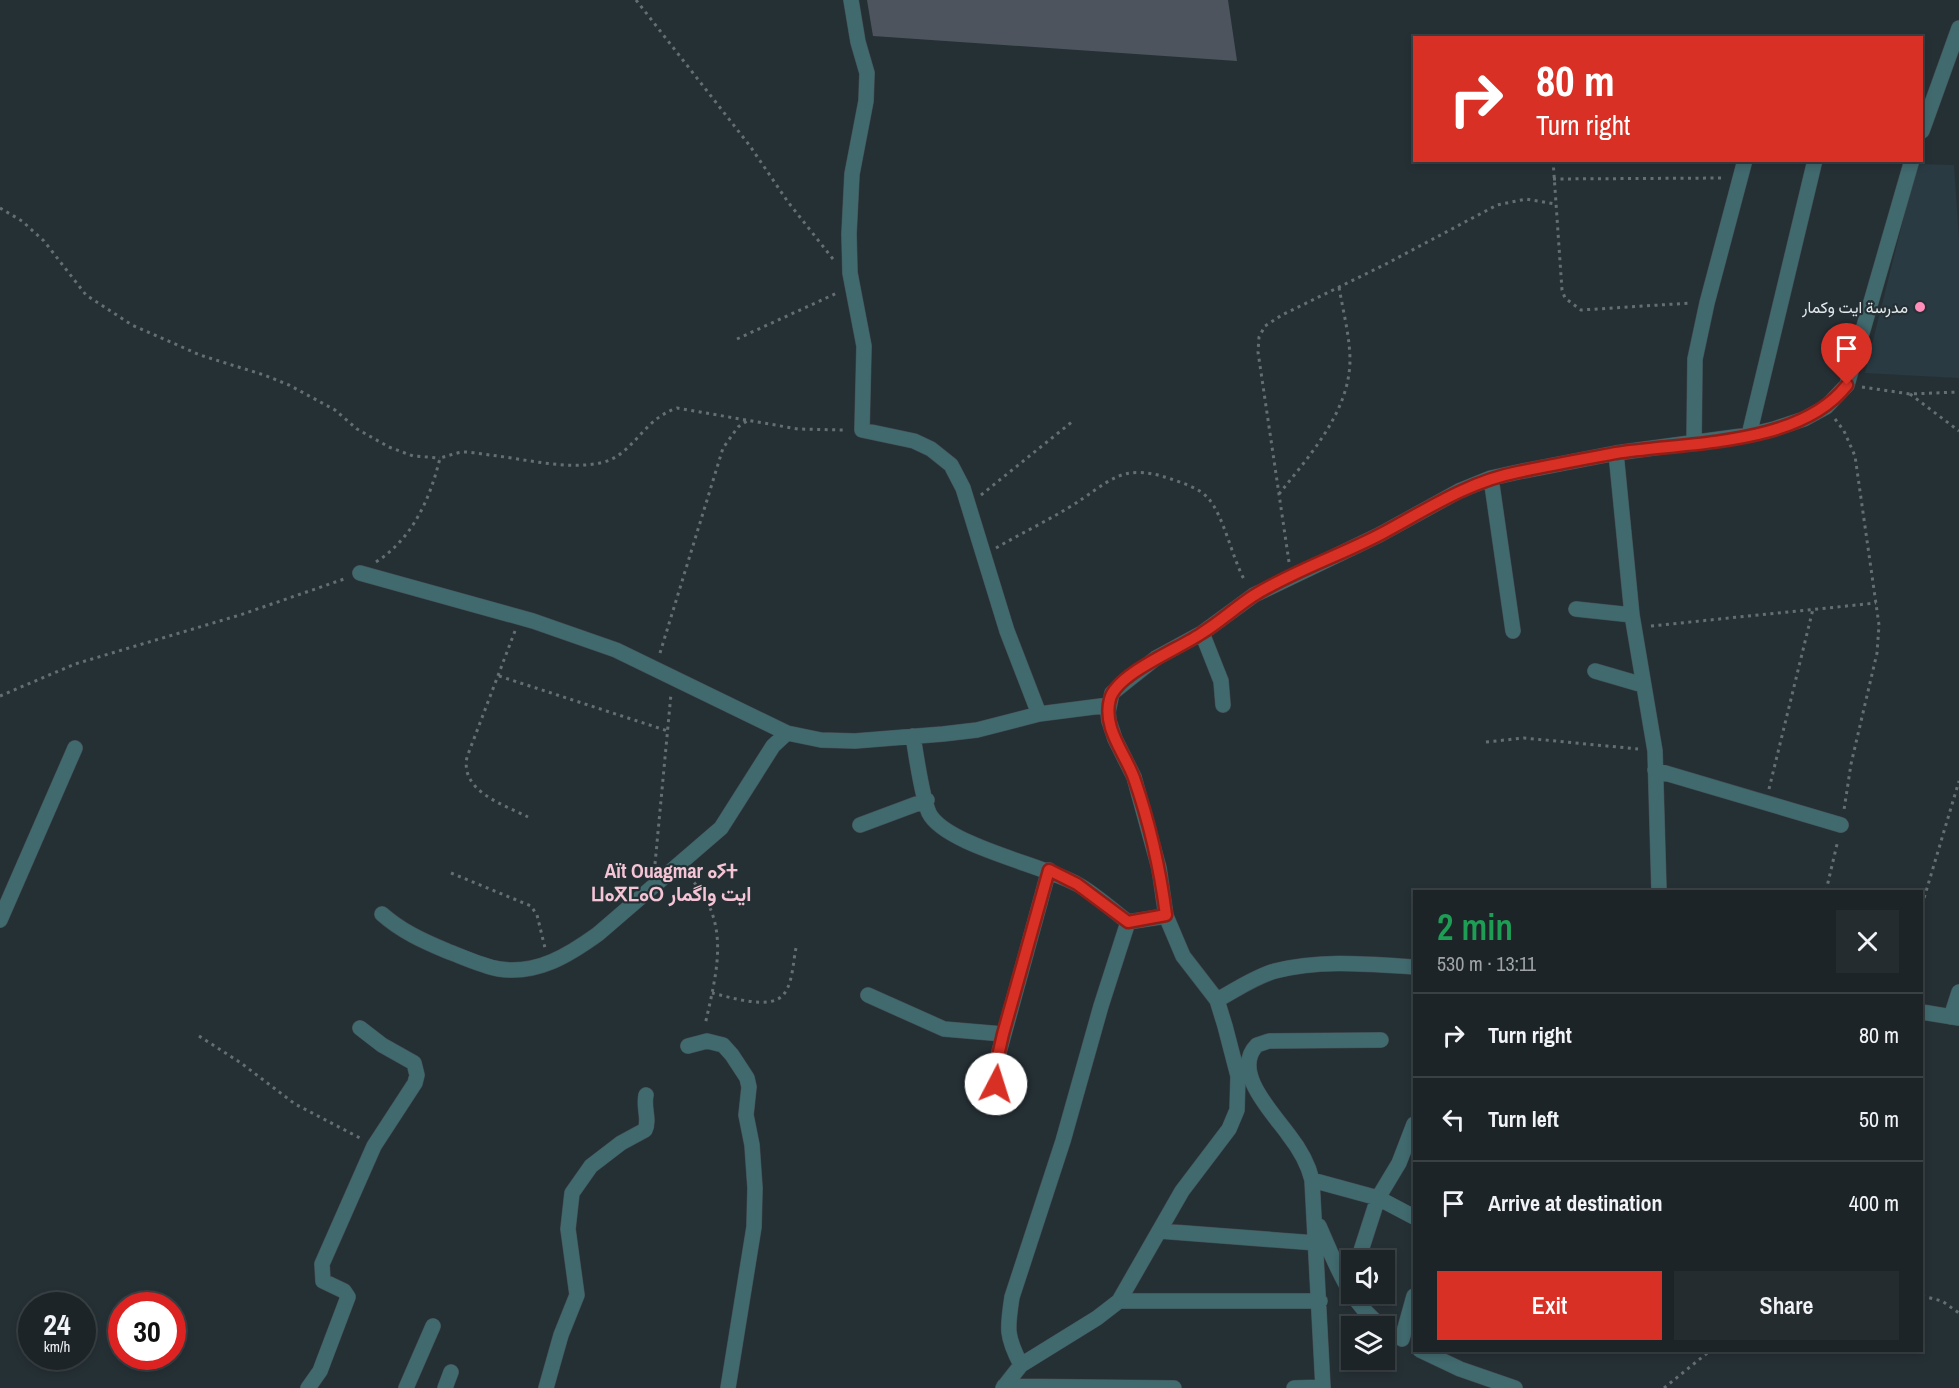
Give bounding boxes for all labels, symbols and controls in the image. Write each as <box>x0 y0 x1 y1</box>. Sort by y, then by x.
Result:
text: 80 m <box>1536 53 1615 109</box>
icon: right <box>1437 60 1515 138</box>
text: Turn right <box>1536 107 1630 143</box>
place label: مدرسة ايت وكمار <box>1801 296 1908 318</box>
marker: مدرسة ايت وكمار <box>1913 300 1927 314</box>
pin <box>1821 323 1872 385</box>
icon: arrive <box>1830 332 1863 365</box>
district label: Aït Ouagmar ⴰⵢⵜ ⵡⴰⴳⵎⴰⵔ ايت واگمار <box>591 857 751 907</box>
text: 2 min <box>1437 903 1513 951</box>
button: close <box>1836 910 1899 973</box>
text: 530 m · 13:11 <box>1437 950 1536 977</box>
icon: right <box>1437 1019 1470 1052</box>
text: Turn right <box>1488 1020 1572 1050</box>
text: 80 m <box>1859 1020 1899 1050</box>
position arrow <box>964 1052 1028 1116</box>
icon: left <box>1437 1103 1470 1136</box>
text: Turn left <box>1488 1104 1559 1134</box>
text: 50 m <box>1859 1104 1899 1134</box>
icon: arrive <box>1437 1187 1470 1220</box>
text: Arrive at destination <box>1488 1188 1662 1218</box>
text: 400 m <box>1849 1188 1899 1218</box>
map controls <box>1341 1250 1395 1370</box>
button: sound <box>1341 1250 1395 1304</box>
button: Exit <box>1437 1271 1662 1340</box>
button: Share <box>1674 1271 1899 1340</box>
speed limit sign: 30 <box>108 1292 186 1370</box>
text: 24 <box>43 1304 71 1344</box>
button: layers <box>1341 1316 1395 1370</box>
text: km/h <box>44 1336 70 1357</box>

